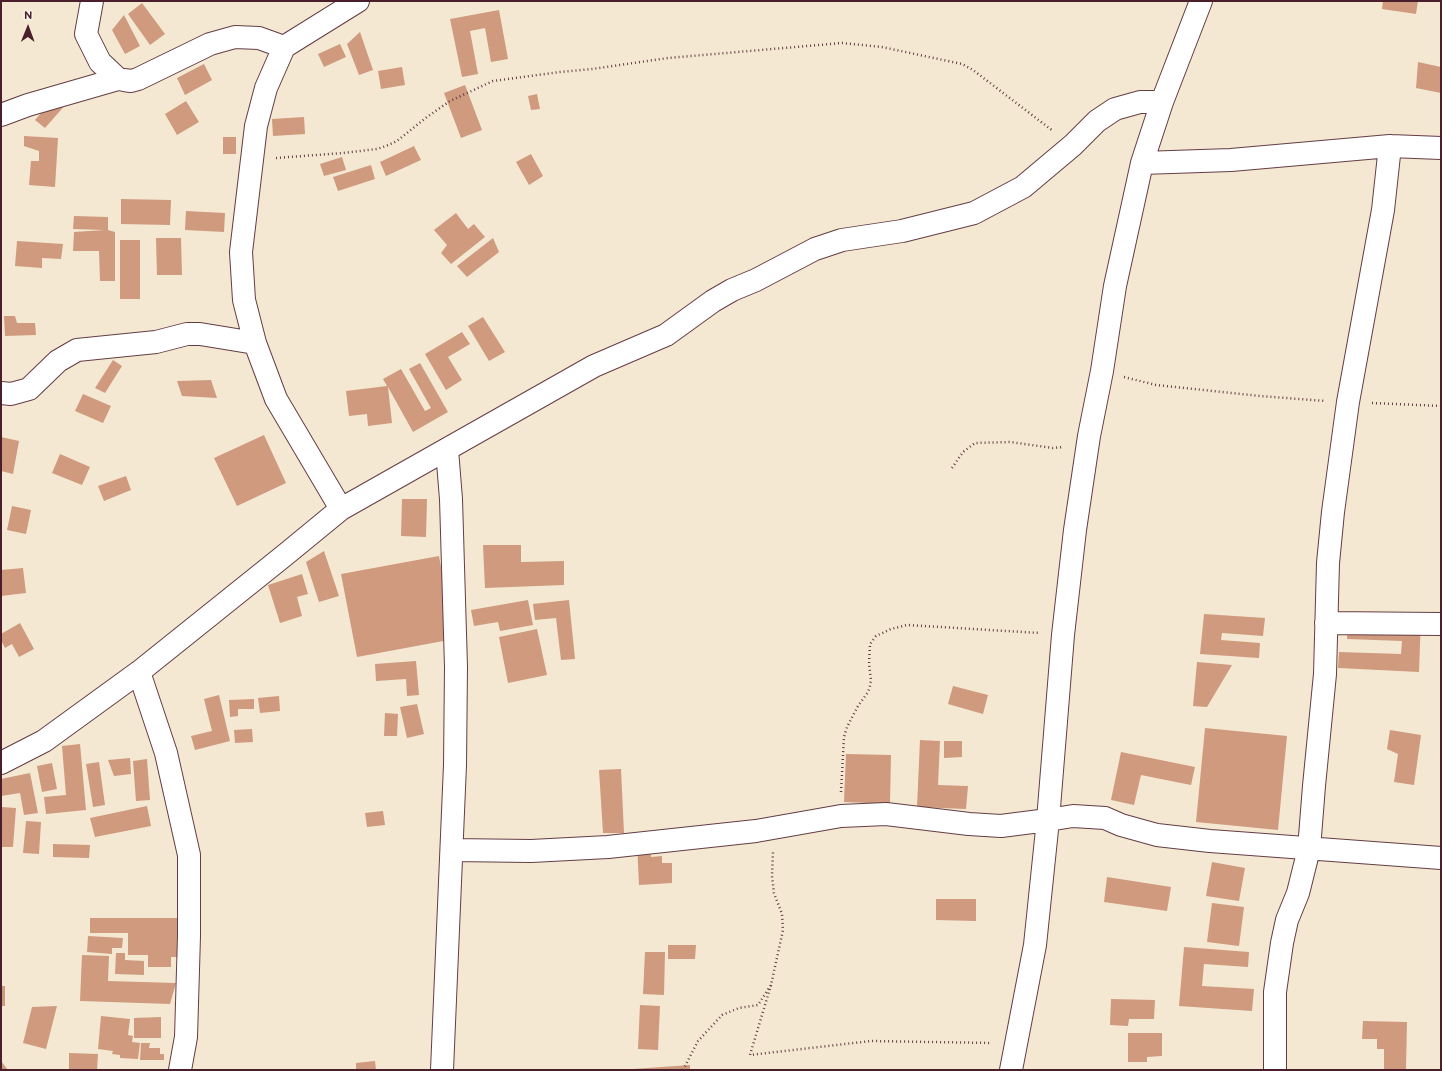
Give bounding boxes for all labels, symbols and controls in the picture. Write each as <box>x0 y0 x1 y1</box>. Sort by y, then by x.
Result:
north arrow <box>8 8 48 48</box>
text: N <box>24 9 32 22</box>

